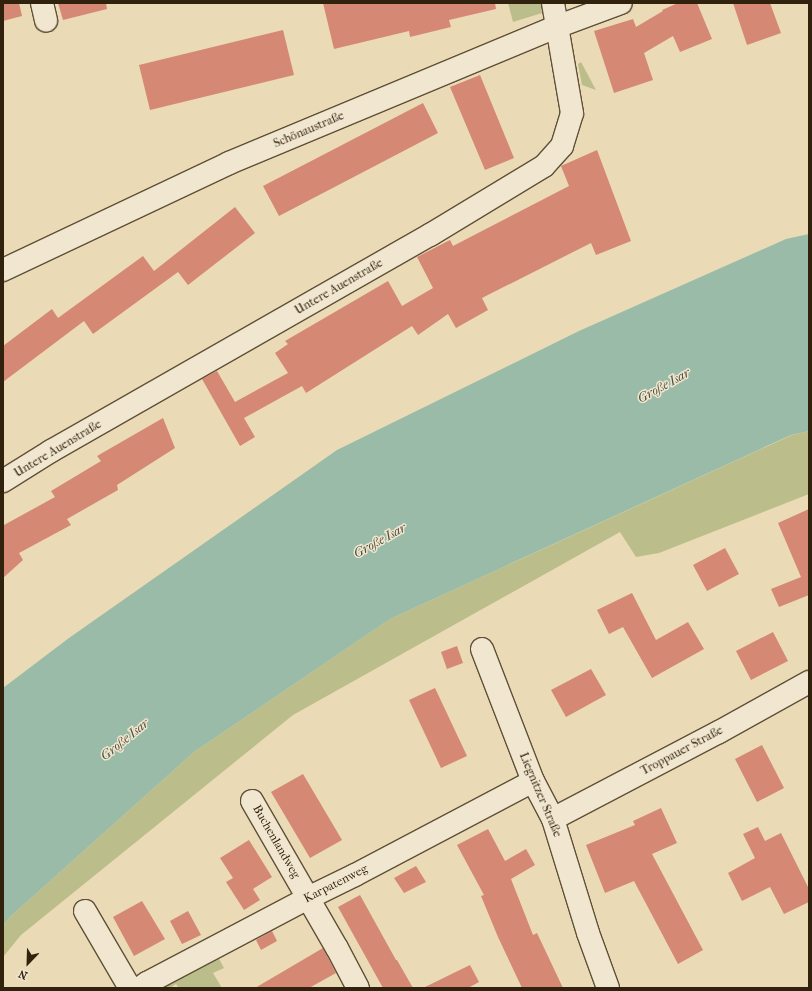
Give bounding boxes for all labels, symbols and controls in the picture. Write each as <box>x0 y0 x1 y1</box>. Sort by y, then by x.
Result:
street label: Schönaustraße <box>272 109 346 151</box>
street label: Untere Auenstraße <box>292 256 386 318</box>
water label: Große Isar <box>635 365 693 407</box>
street label: Untere Auenstraße <box>12 417 104 481</box>
water label: Große Isar <box>351 520 409 562</box>
water label: Große Isar <box>98 716 152 764</box>
street label: Troppauer Straße <box>638 723 726 779</box>
street label: Liegnitzer Straße <box>516 751 564 839</box>
street label: Buchenlandweg <box>249 803 303 881</box>
street label: Karpatenweg <box>302 862 370 906</box>
north arrow <box>8 943 48 983</box>
text: N <box>17 967 30 982</box>

